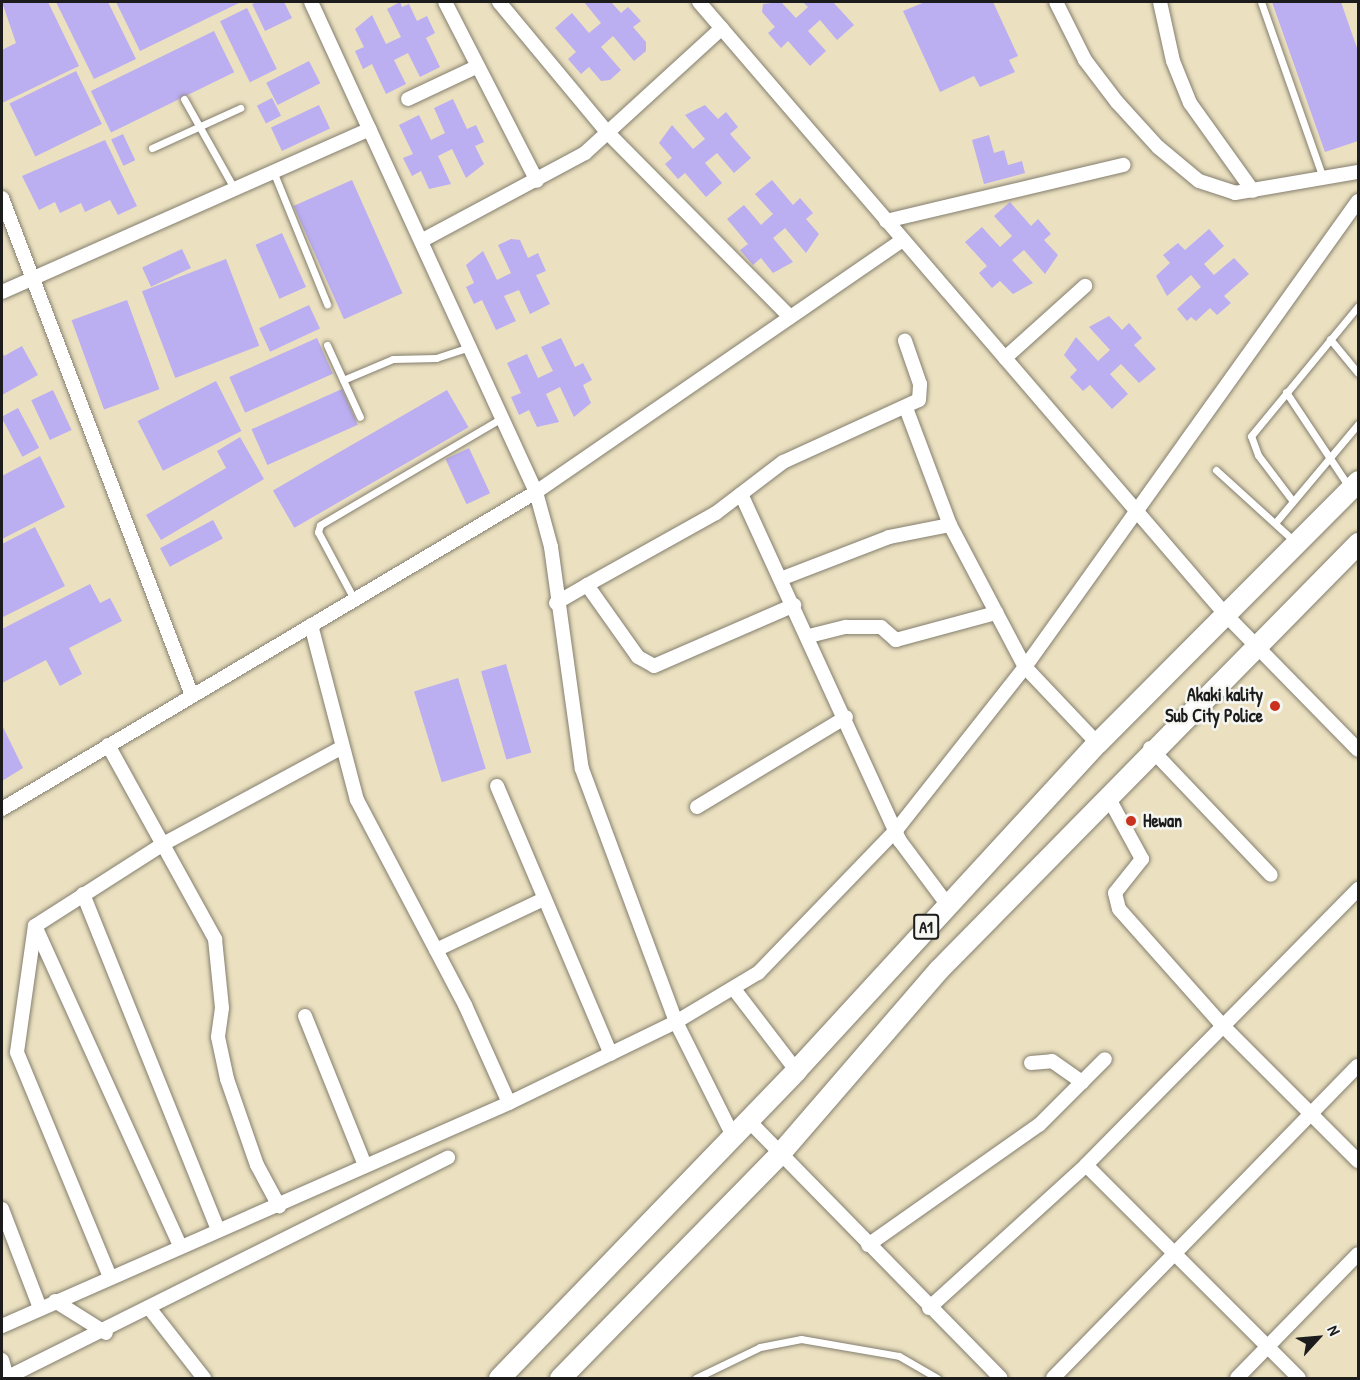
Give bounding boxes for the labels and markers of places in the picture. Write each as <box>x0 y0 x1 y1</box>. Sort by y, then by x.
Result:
place label: Akaki kality Sub City Police <box>1165 685 1263 728</box>
marker: Akaki kality Sub City Police <box>1268 699 1282 713</box>
place label: Hewan <box>1143 810 1182 832</box>
marker: Hewan <box>1124 814 1138 828</box>

